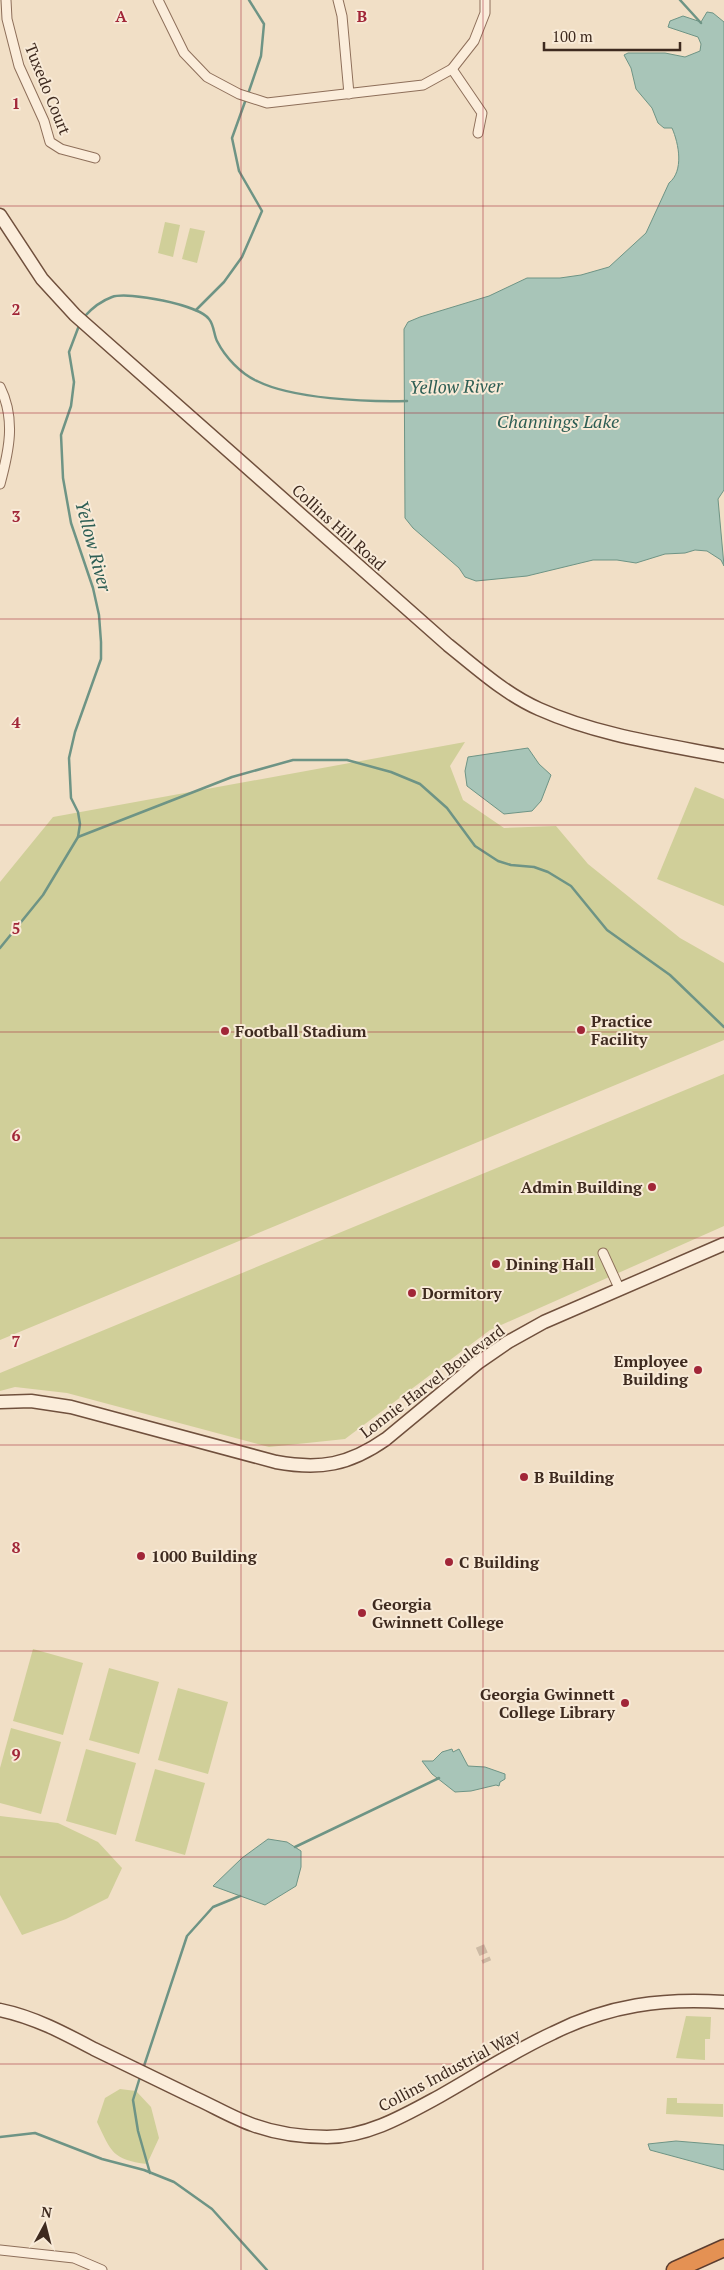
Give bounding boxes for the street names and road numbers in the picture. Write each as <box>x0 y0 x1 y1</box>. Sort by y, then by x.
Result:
street label: Tuxedo Court <box>20 40 76 138</box>
street label: Collins Hill Road <box>287 479 391 575</box>
street label: Lonnie Harvel Boulevard <box>355 1319 509 1443</box>
street label: Collins Industrial Way <box>374 2023 524 2117</box>

